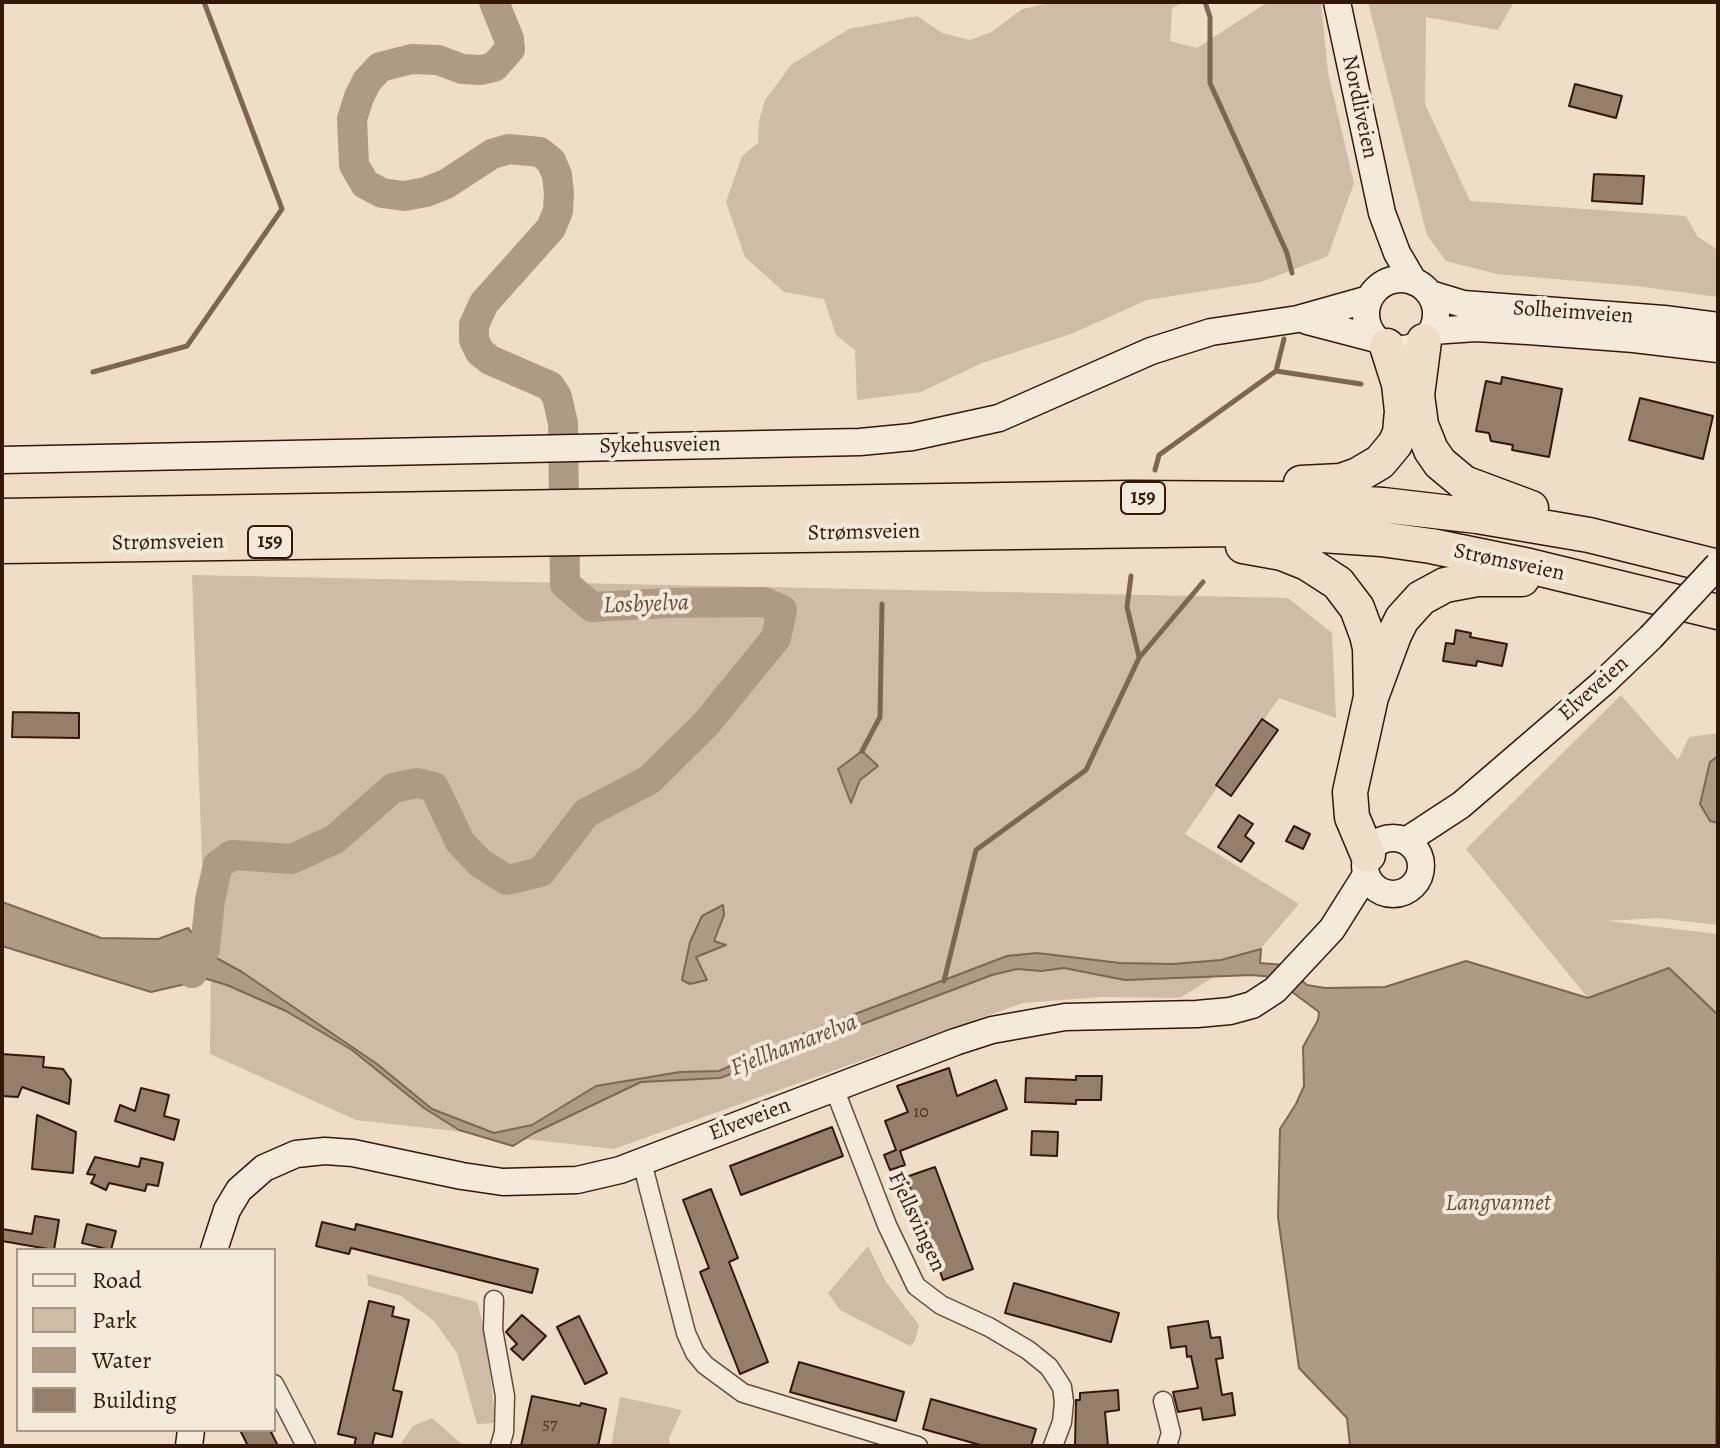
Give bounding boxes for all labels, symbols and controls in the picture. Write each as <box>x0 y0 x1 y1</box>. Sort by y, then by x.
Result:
street label: Nordliveien <box>1335 53 1383 161</box>
street label: Solheimveien <box>1512 296 1634 330</box>
street label: Sykehusveien <box>599 432 721 460</box>
road number: 159 <box>1121 482 1165 514</box>
street label: Strømsveien <box>807 519 921 547</box>
road number: 159 <box>248 526 292 558</box>
street label: Strømsveien <box>111 529 225 557</box>
street label: Strømsveien <box>1451 538 1567 588</box>
water label: Losbyelva <box>603 589 689 621</box>
street label: Elveveien <box>1554 651 1634 727</box>
water label: Fjellhamarelva <box>727 1009 861 1083</box>
street label: Elveveien <box>706 1092 794 1148</box>
house number: 10 <box>913 1102 929 1124</box>
street label: Fjellsvingen <box>881 1168 951 1276</box>
water label: Langvannet <box>1445 1190 1551 1218</box>
legend <box>16 1248 276 1432</box>
text: Road <box>92 1264 142 1296</box>
text: Park <box>92 1304 137 1336</box>
text: Water <box>92 1344 152 1376</box>
text: Building <box>92 1384 177 1416</box>
house number: 57 <box>542 1414 558 1436</box>

